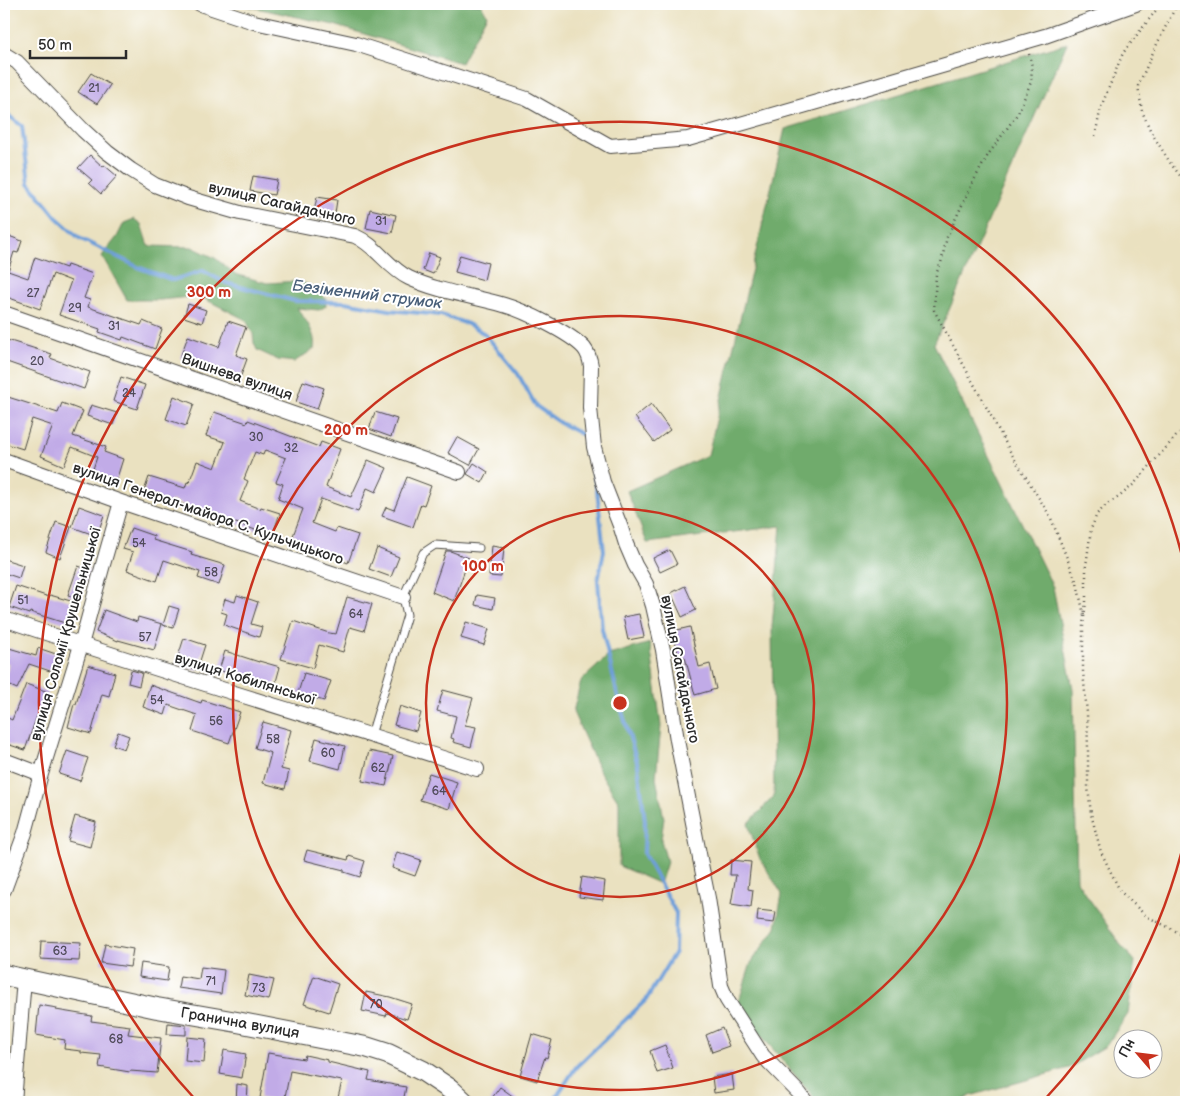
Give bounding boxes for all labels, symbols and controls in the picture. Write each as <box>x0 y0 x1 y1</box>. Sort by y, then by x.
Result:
scale bar <box>30 28 126 60</box>
text: 50 m <box>38 36 72 55</box>
house number: 21 <box>88 81 100 96</box>
street label: вулиця Сагайдачного <box>207 178 357 230</box>
house number: 31 <box>375 214 387 229</box>
water label: Безіменний струмок <box>291 276 443 314</box>
text: 300 m <box>187 283 231 302</box>
house number: 27 <box>27 286 40 301</box>
house number: 29 <box>68 301 82 316</box>
house number: 31 <box>108 319 120 334</box>
street label: Вишнева вулиця <box>179 349 295 405</box>
house number: 20 <box>30 354 44 369</box>
house number: 24 <box>122 386 137 401</box>
text: 200 m <box>324 421 368 440</box>
house number: 30 <box>249 430 263 445</box>
house number: 32 <box>284 441 298 456</box>
street label: вулиця Генерал-майора С. Кульчицького <box>70 459 346 569</box>
street label: вулиця Соломії Крушельницької <box>26 525 106 743</box>
house number: 54 <box>132 536 147 551</box>
text: 100 m <box>462 557 504 576</box>
house number: 58 <box>204 565 218 580</box>
house number: 51 <box>17 593 29 608</box>
street label: вулиця Сагайдачного <box>656 593 704 745</box>
house number: 64 <box>349 607 364 622</box>
house number: 57 <box>139 630 151 645</box>
street label: вулиця Кобилянської <box>172 649 318 710</box>
house number: 54 <box>150 693 165 708</box>
centre of rings <box>611 694 629 712</box>
house number: 56 <box>209 714 223 729</box>
house number: 58 <box>266 732 280 747</box>
house number: 60 <box>321 746 335 761</box>
house number: 62 <box>371 761 385 776</box>
house number: 64 <box>432 784 447 799</box>
house number: 63 <box>53 944 67 959</box>
house number: 71 <box>206 974 216 989</box>
house number: 73 <box>252 981 266 996</box>
house number: 70 <box>370 997 382 1012</box>
street label: Гранична вулиця <box>179 1003 301 1043</box>
north arrow <box>1112 1028 1162 1078</box>
house number: 68 <box>109 1032 123 1047</box>
text: Пн <box>1115 1036 1139 1060</box>

